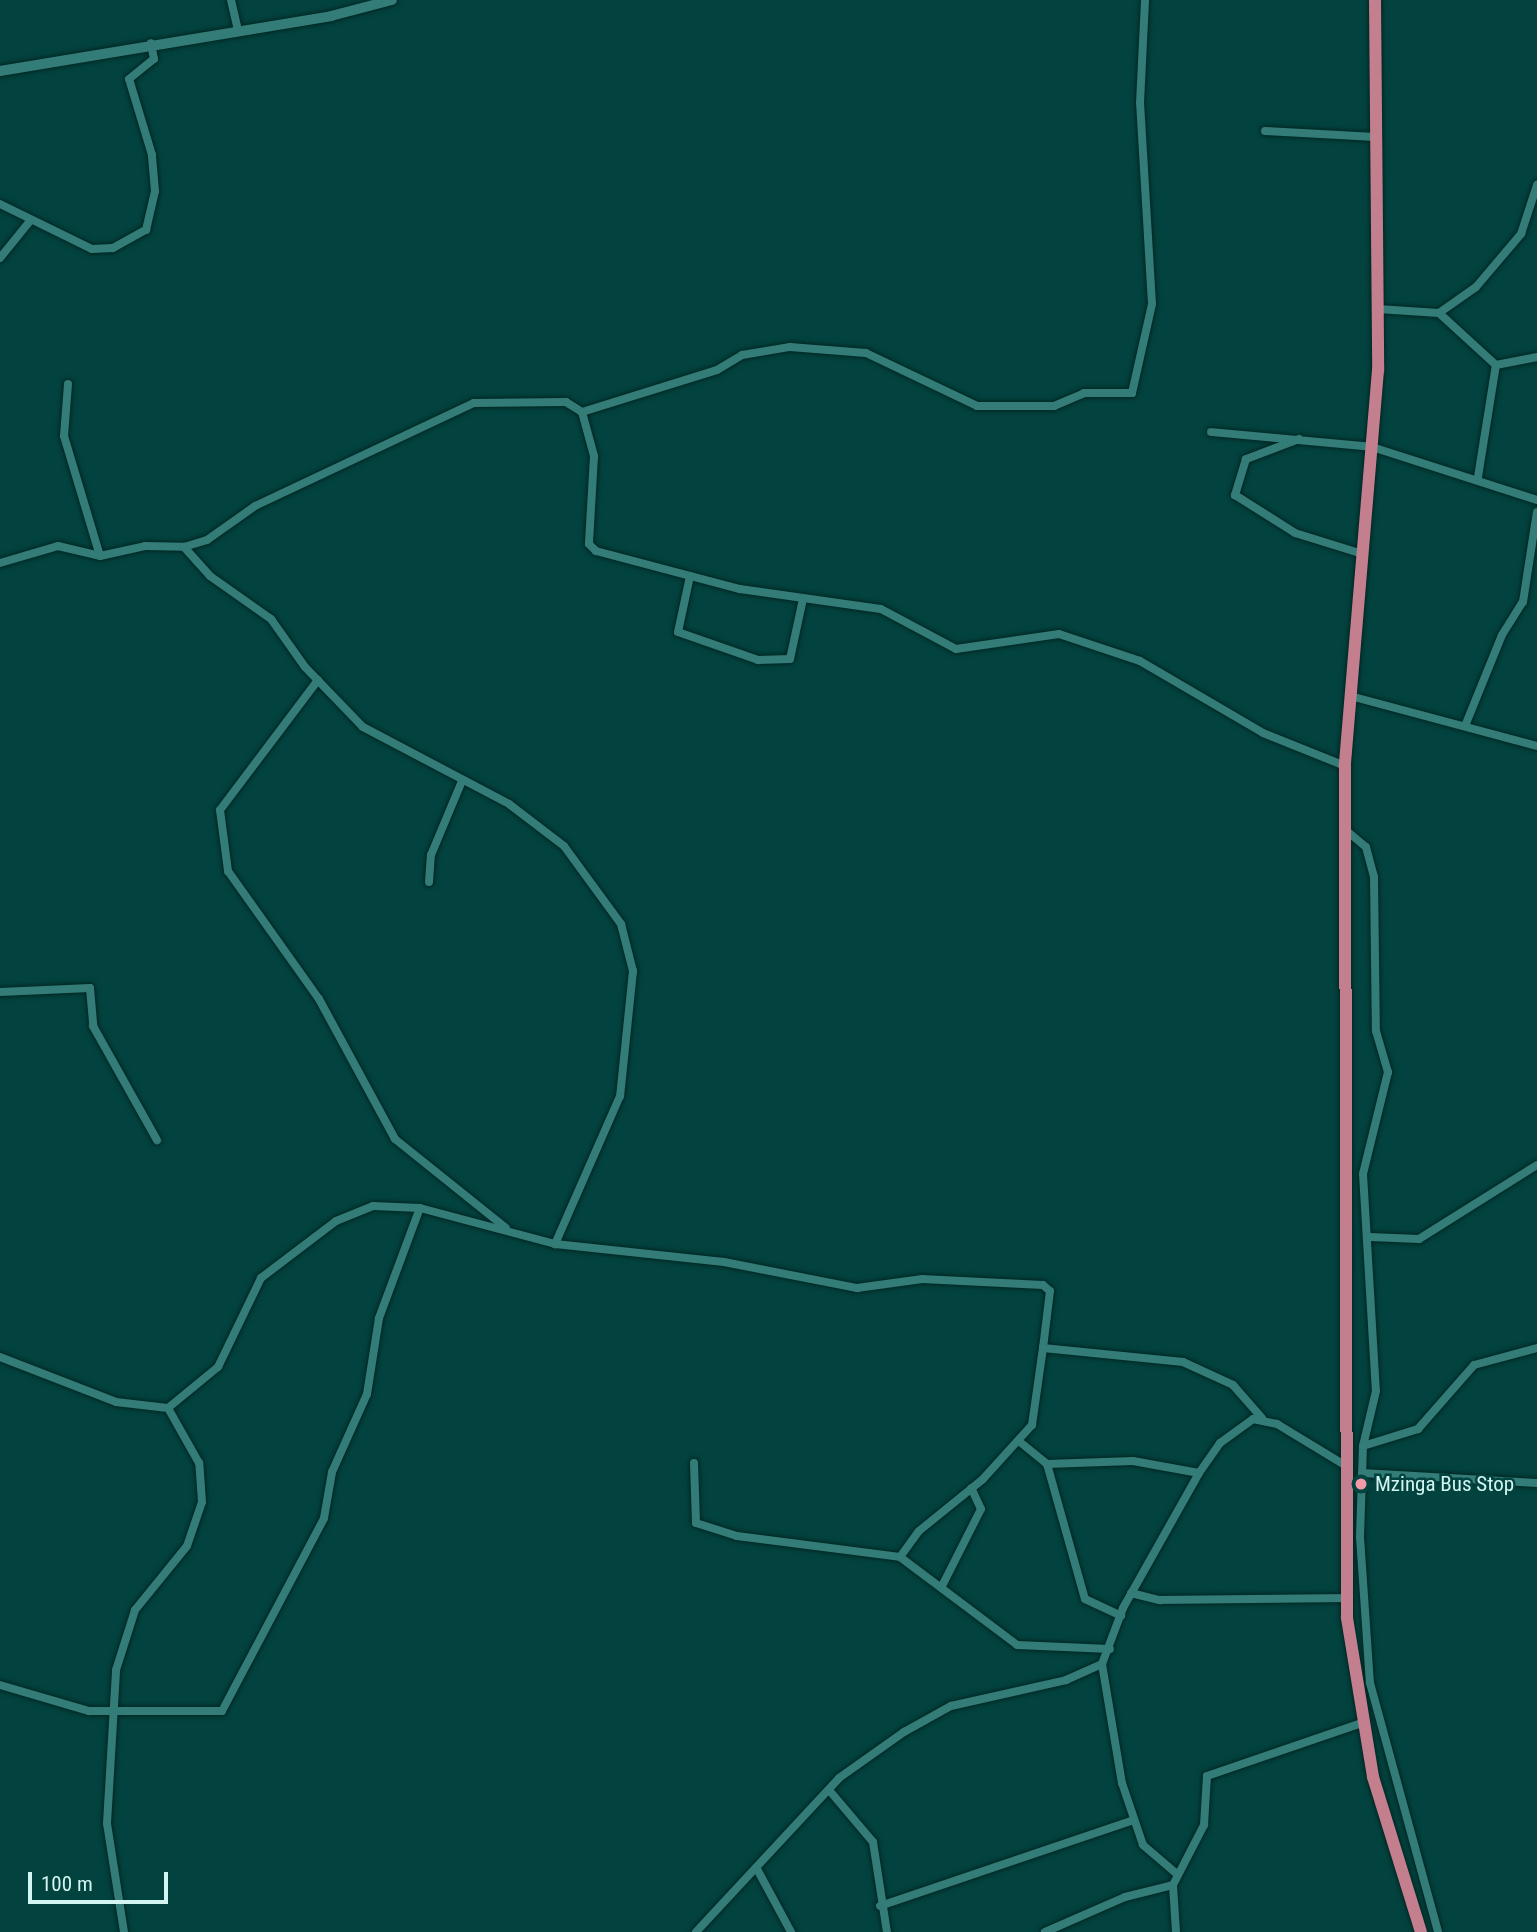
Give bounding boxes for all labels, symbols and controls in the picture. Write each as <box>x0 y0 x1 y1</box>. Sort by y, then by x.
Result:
place label: Mzinga Bus Stop <box>1375 1471 1514 1497</box>
marker: Mzinga Bus Stop <box>1353 1476 1369 1492</box>
scale bar <box>32 1858 172 1902</box>
text: 100 m <box>41 1872 93 1896</box>

